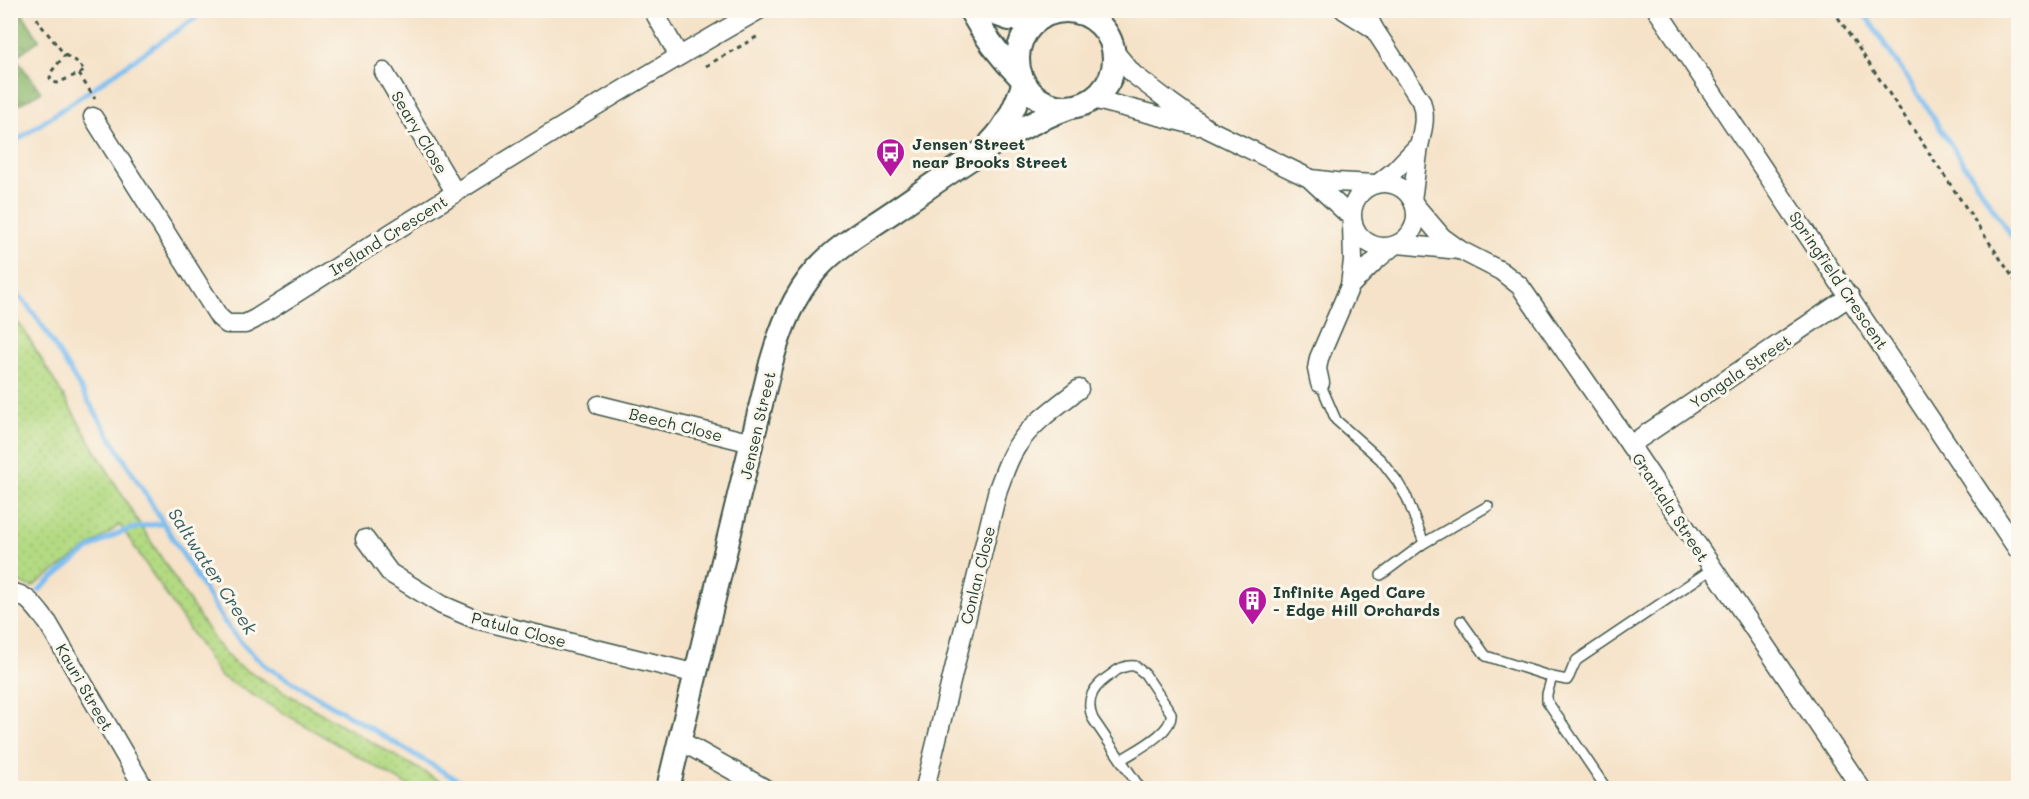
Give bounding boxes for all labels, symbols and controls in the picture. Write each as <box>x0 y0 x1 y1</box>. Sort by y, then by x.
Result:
street label: Seary Close <box>387 87 453 177</box>
place label: Jensen Street near Brooks Street <box>912 133 1067 172</box>
bus stop icon: Jensen Street near Brooks Street <box>875 136 907 178</box>
street label: Ireland Crescent <box>325 190 451 280</box>
street label: Springfield Crescent <box>1785 207 1893 353</box>
street label: Yongala Street <box>1685 329 1795 413</box>
street label: Jensen Street <box>734 369 780 481</box>
street label: Beech Close <box>627 402 725 446</box>
street label: Grantala Street <box>1628 449 1714 565</box>
water label: Saltwater Creek <box>163 503 263 639</box>
street label: Conlan Close <box>955 524 999 626</box>
place label: Infinite Aged Care - Edge Hill Orchards <box>1273 581 1440 620</box>
building icon: Infinite Aged Care - Edge Hill Orchards <box>1236 584 1268 626</box>
street label: Patula Close <box>469 606 569 652</box>
street label: Kauri Street <box>52 640 118 734</box>

